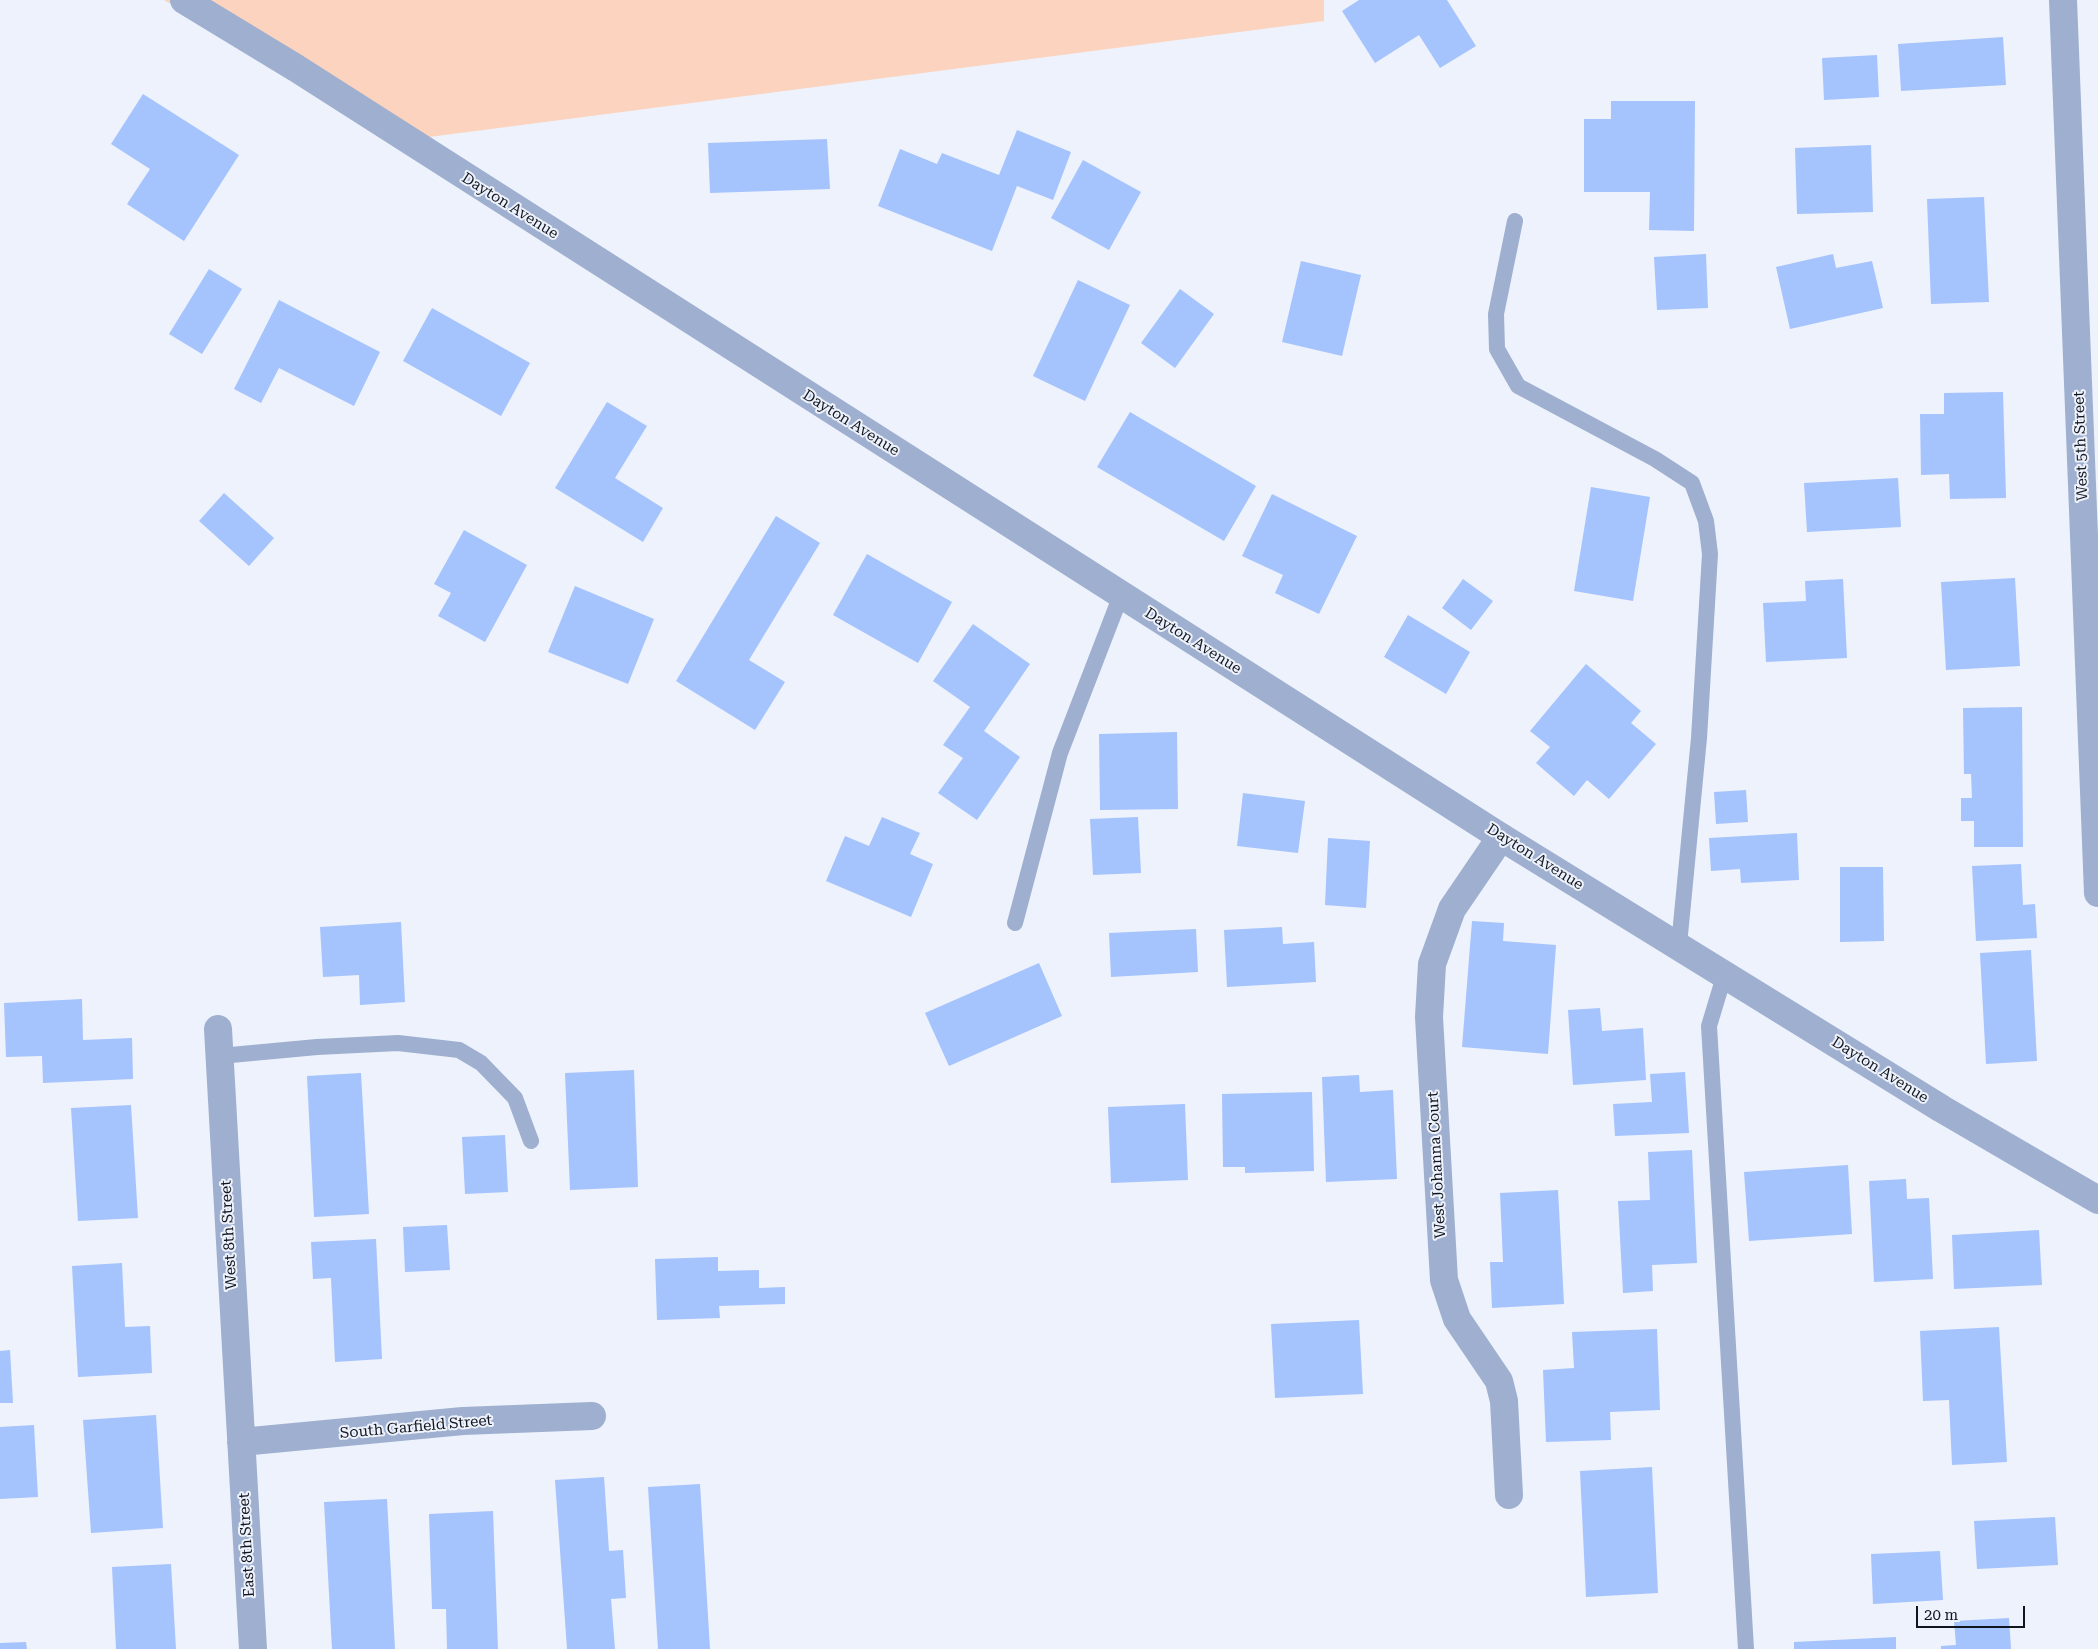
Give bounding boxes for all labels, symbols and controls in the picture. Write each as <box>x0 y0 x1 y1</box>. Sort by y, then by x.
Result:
street label: Dayton Avenue <box>458 169 562 243</box>
street label: Dayton Avenue <box>799 386 903 460</box>
street label: West 5th Street <box>2070 391 2092 501</box>
street label: Dayton Avenue <box>1141 604 1245 678</box>
street label: Dayton Avenue <box>1483 820 1587 894</box>
street label: Dayton Avenue <box>1828 1033 1932 1107</box>
street label: West Johanna Court <box>1424 1091 1450 1239</box>
street label: West 8th Street <box>217 1180 241 1290</box>
street label: South Garfield Street <box>339 1411 493 1443</box>
street label: East 8th Street <box>235 1492 259 1598</box>
scale bar <box>1918 1596 2027 1628</box>
text: 20 m <box>1924 1606 1958 1624</box>

